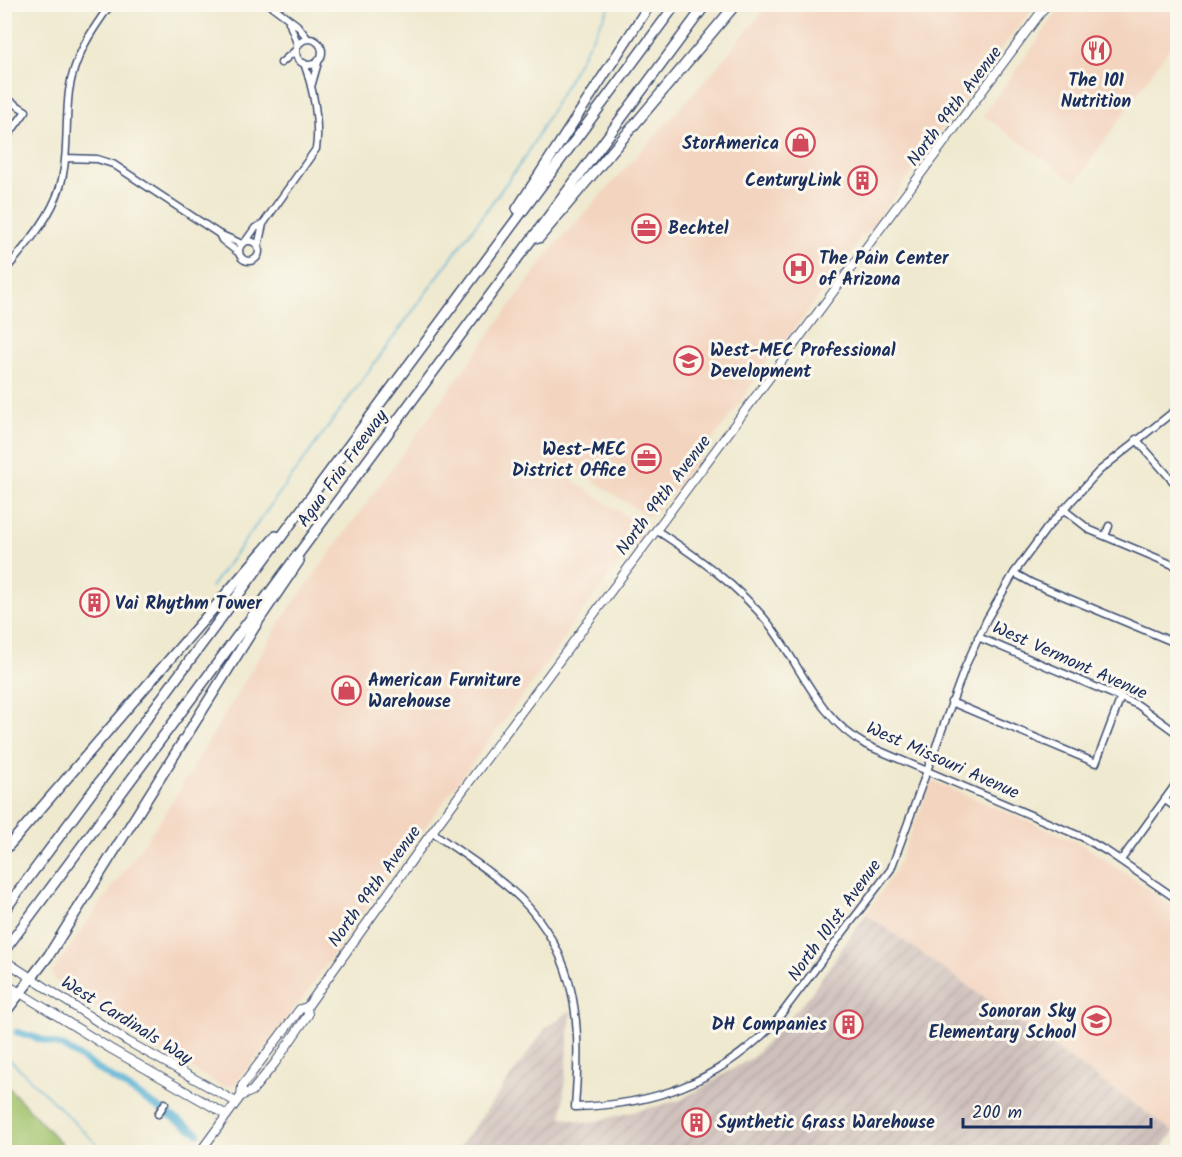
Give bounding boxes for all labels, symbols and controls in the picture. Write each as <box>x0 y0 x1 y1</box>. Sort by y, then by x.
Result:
restaurant icon: The 101 Nutrition <box>1080 35 1112 67</box>
street label: North 99th Avenue <box>900 40 1010 173</box>
place label: The 101 Nutrition <box>1061 67 1131 117</box>
shop icon: StorAmerica <box>784 127 816 159</box>
place label: StorAmerica <box>682 130 779 159</box>
building icon: CenturyLink <box>846 164 878 196</box>
place label: CenturyLink <box>745 167 842 196</box>
office icon: Bechtel <box>631 212 663 244</box>
place label: Bechtel <box>668 215 729 244</box>
place label: The Pain Center of Arizona <box>819 245 950 295</box>
hospital icon: The Pain Center of Arizona <box>782 252 814 284</box>
place label: West-MEC Professional Development <box>710 337 896 387</box>
school or university icon: West-MEC Professional Development <box>673 344 705 376</box>
street label: Agua Fria Freeway <box>290 403 396 534</box>
street label: North 99th Avenue <box>609 429 719 562</box>
place label: West-MEC District Office <box>512 436 626 486</box>
office icon: West-MEC District Office <box>631 443 663 475</box>
building icon: Vai Rhythm Tower <box>78 587 110 619</box>
place label: Vai Rhythm Tower <box>115 590 263 619</box>
street label: West Vermont Avenue <box>987 614 1152 709</box>
place label: American Furniture Warehouse <box>368 667 521 717</box>
shop icon: American Furniture Warehouse <box>331 674 363 706</box>
street label: West Missouri Avenue <box>861 715 1024 808</box>
street label: North 99th Avenue <box>321 820 429 954</box>
street label: North 101st Avenue <box>781 854 890 988</box>
street label: West Cardinals Way <box>55 969 198 1074</box>
place label: Sonoran Sky Elementary School <box>929 998 1077 1048</box>
school or university icon: Sonoran Sky Elementary School <box>1081 1005 1113 1037</box>
building icon: DH Companies <box>832 1008 864 1040</box>
place label: DH Companies <box>712 1011 828 1040</box>
scale bar <box>963 1091 1150 1129</box>
text: 200 m <box>972 1099 1022 1128</box>
building icon: Synthetic Grass Warehouse <box>680 1106 712 1138</box>
place label: Synthetic Grass Warehouse <box>717 1109 935 1138</box>

